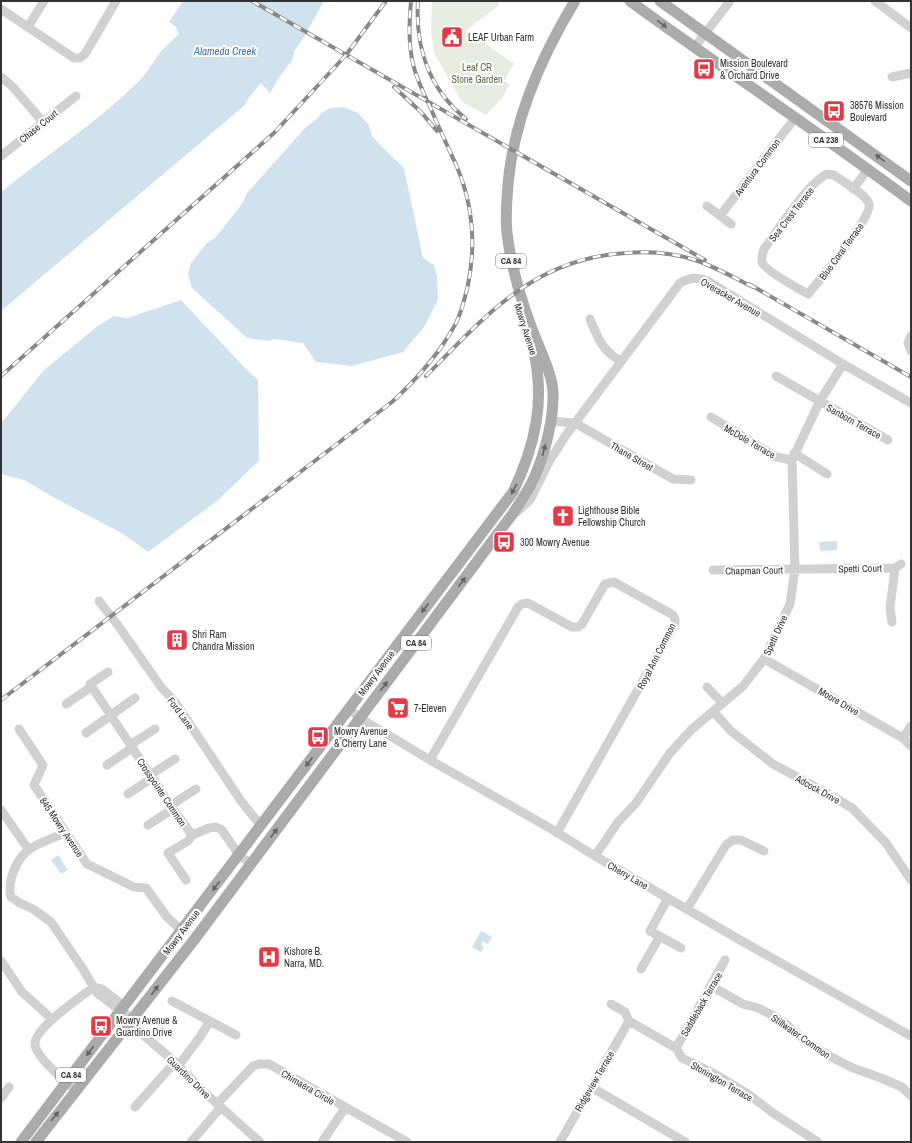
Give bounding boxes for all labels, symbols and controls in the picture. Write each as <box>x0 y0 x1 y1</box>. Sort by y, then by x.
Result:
one-way arrow <box>656 20 667 29</box>
public building icon: LEAF Urban Farm <box>439 24 465 50</box>
place label: LEAF Urban Farm <box>468 31 534 44</box>
water label: Alameda Creek <box>193 44 257 58</box>
bus stop icon: Mission Boulevard & Orchard Drive <box>691 56 717 82</box>
place label: Mission Boulevard & Orchard Drive <box>720 57 788 82</box>
park label: Leaf CR Stone Garden <box>451 61 503 86</box>
bus stop icon: 38576 Mission Boulevard <box>821 98 847 124</box>
place label: 38576 Mission Boulevard <box>850 99 904 124</box>
street label: Chase Court <box>16 106 61 146</box>
road number: CA 238 <box>809 133 843 147</box>
street label: Aventura Common <box>731 136 783 199</box>
one-way arrow <box>874 154 885 162</box>
street label: Sea Crest Terrace <box>766 184 817 244</box>
street label: Blue Coral Terrace <box>816 220 867 283</box>
road number: CA 84 <box>496 254 526 268</box>
street label: Overacker Avenue <box>698 275 764 320</box>
street label: Mowry Avenue <box>511 302 540 357</box>
street label: Sanborn Terrace <box>824 401 884 442</box>
street label: McDole Terrace <box>722 421 778 462</box>
street label: Thane Street <box>608 439 656 474</box>
one-way arrow <box>541 443 547 456</box>
one-way arrow <box>511 483 518 494</box>
church icon: Lighthouse Bible Fellowship Church <box>550 503 576 529</box>
place label: Lighthouse Bible Fellowship Church <box>578 504 646 529</box>
bus stop icon: 300 Mowry Avenue <box>491 529 517 555</box>
place label: 300 Mowry Avenue <box>520 536 590 549</box>
street label: Spetti Court <box>838 562 883 575</box>
street label: Chapman Court <box>725 563 784 578</box>
one-way arrow <box>458 577 466 588</box>
one-way arrow <box>420 602 429 613</box>
street label: Spetti Drive <box>760 612 791 658</box>
street label: Royal Ann Common <box>634 621 679 692</box>
building icon: Shri Ram Chandra Mission <box>164 627 190 653</box>
place label: Shri Ram Chandra Mission <box>192 628 254 653</box>
road number: CA 84 <box>401 636 431 650</box>
street label: Mowry Avenue <box>355 648 398 699</box>
one-way arrow <box>380 681 388 692</box>
street label: Moore Drive <box>816 685 862 719</box>
street label: Ford Lane <box>164 695 197 732</box>
supermarket icon: 7-Eleven <box>385 695 411 721</box>
place label: 7-Eleven <box>414 702 446 715</box>
bus stop icon: Mowry Avenue & Cherry Lane <box>305 724 331 750</box>
place label: Mowry Avenue & Cherry Lane <box>334 725 388 750</box>
street label: Crosspointe Common <box>134 756 189 829</box>
one-way arrow <box>304 757 313 768</box>
street label: Adcock Drive <box>792 771 843 807</box>
street label: 845 Mowry Avenue <box>37 795 87 860</box>
one-way arrow <box>270 827 279 838</box>
street label: Cherry Lane <box>605 859 651 893</box>
one-way arrow <box>212 881 220 891</box>
street label: Mowry Avenue <box>160 907 203 958</box>
hospital icon: Kishore B. Narra, MD. <box>256 944 282 970</box>
place label: Kishore B. Narra, MD. <box>284 945 324 970</box>
street label: Saddleback Terrace <box>678 969 725 1039</box>
one-way arrow <box>151 984 159 995</box>
street label: Stillwater Common <box>769 1011 833 1062</box>
bus stop icon: Mowry Avenue & Guardino Drive <box>88 1013 114 1039</box>
place label: Mowry Avenue & Guardino Drive <box>116 1014 178 1039</box>
one-way arrow <box>85 1046 94 1057</box>
street label: Ridgeview Terrace <box>572 1048 617 1114</box>
street label: Guardino Drive <box>164 1053 214 1102</box>
street label: Stonington Terrace <box>689 1059 755 1105</box>
street label: Chimaera Circle <box>279 1067 337 1108</box>
road number: CA 84 <box>56 1068 86 1082</box>
one-way arrow <box>51 1110 60 1121</box>

